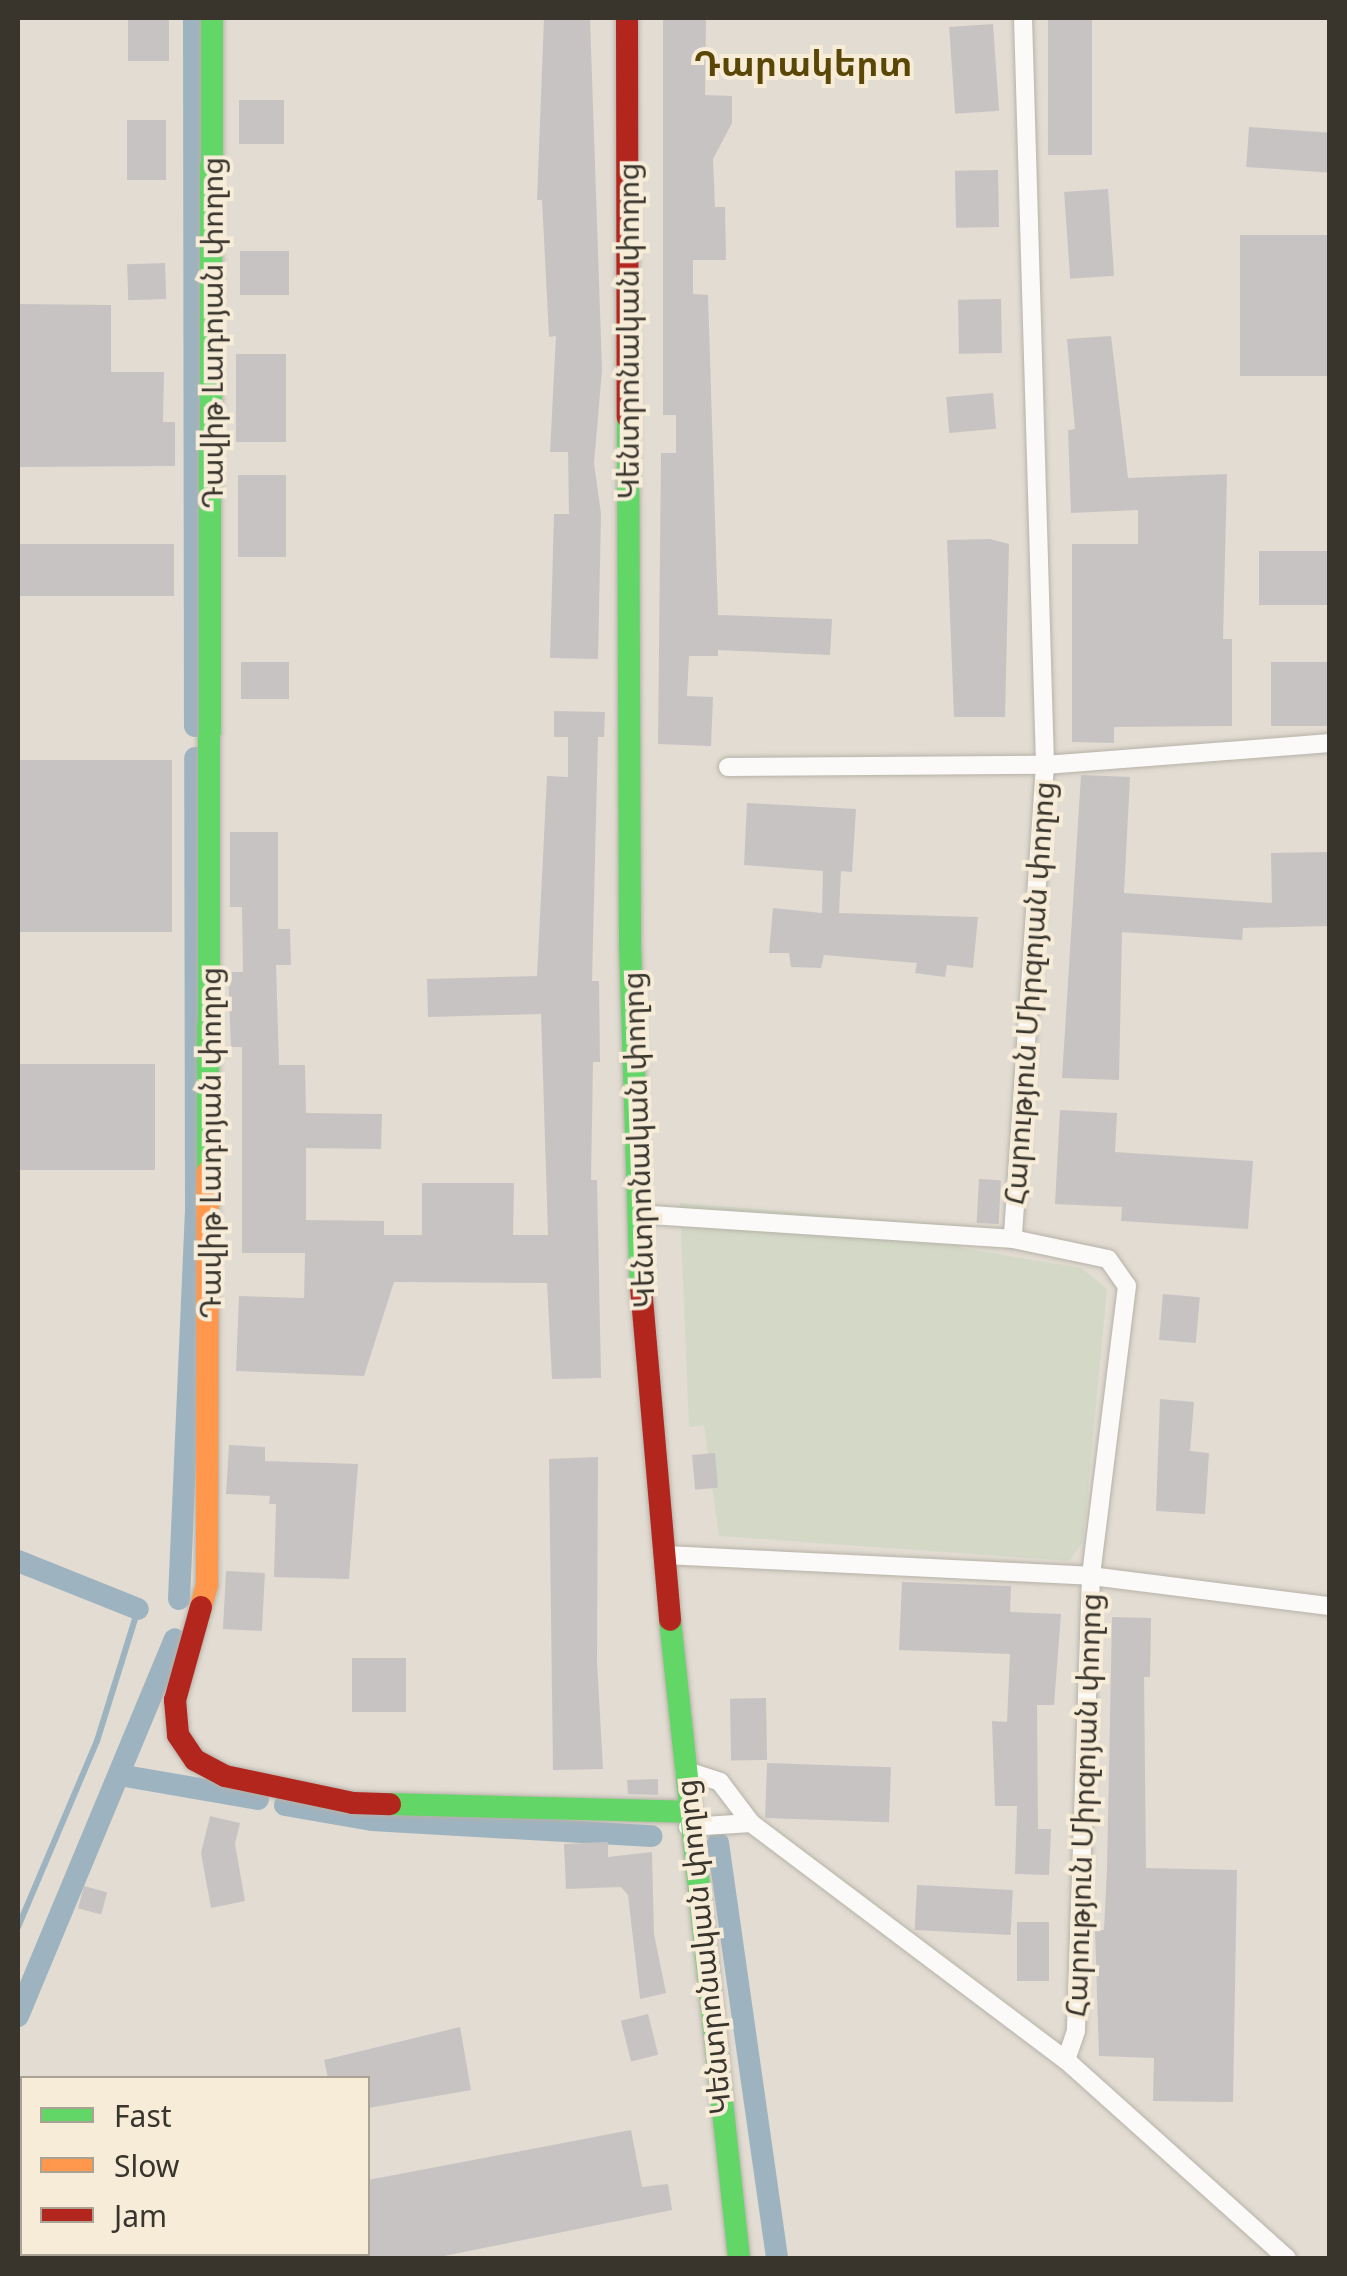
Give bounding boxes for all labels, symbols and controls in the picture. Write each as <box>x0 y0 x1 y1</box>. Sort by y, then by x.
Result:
district label: Դարակերտ <box>693 42 913 84</box>
street label: Դավիթ Լադոյան փողոց <box>194 157 230 509</box>
street label: Կենտրոնական փողոց <box>610 163 646 499</box>
street label: Հարություն Միրզոյան փողոց <box>996 780 1062 1206</box>
street label: Դավիթ Լադոյան փողոց <box>192 967 228 1319</box>
street label: Կենտրոնական փողոց <box>614 971 662 1309</box>
street label: Հարություն Միրզոյան փողոց <box>1058 1592 1108 2018</box>
street label: Կենտրոնական փողոց <box>668 1778 738 2116</box>
legend <box>20 2076 370 2256</box>
text: Fast <box>114 2095 172 2136</box>
text: Slow <box>114 2145 179 2186</box>
text: Jam <box>114 2195 167 2236</box>

